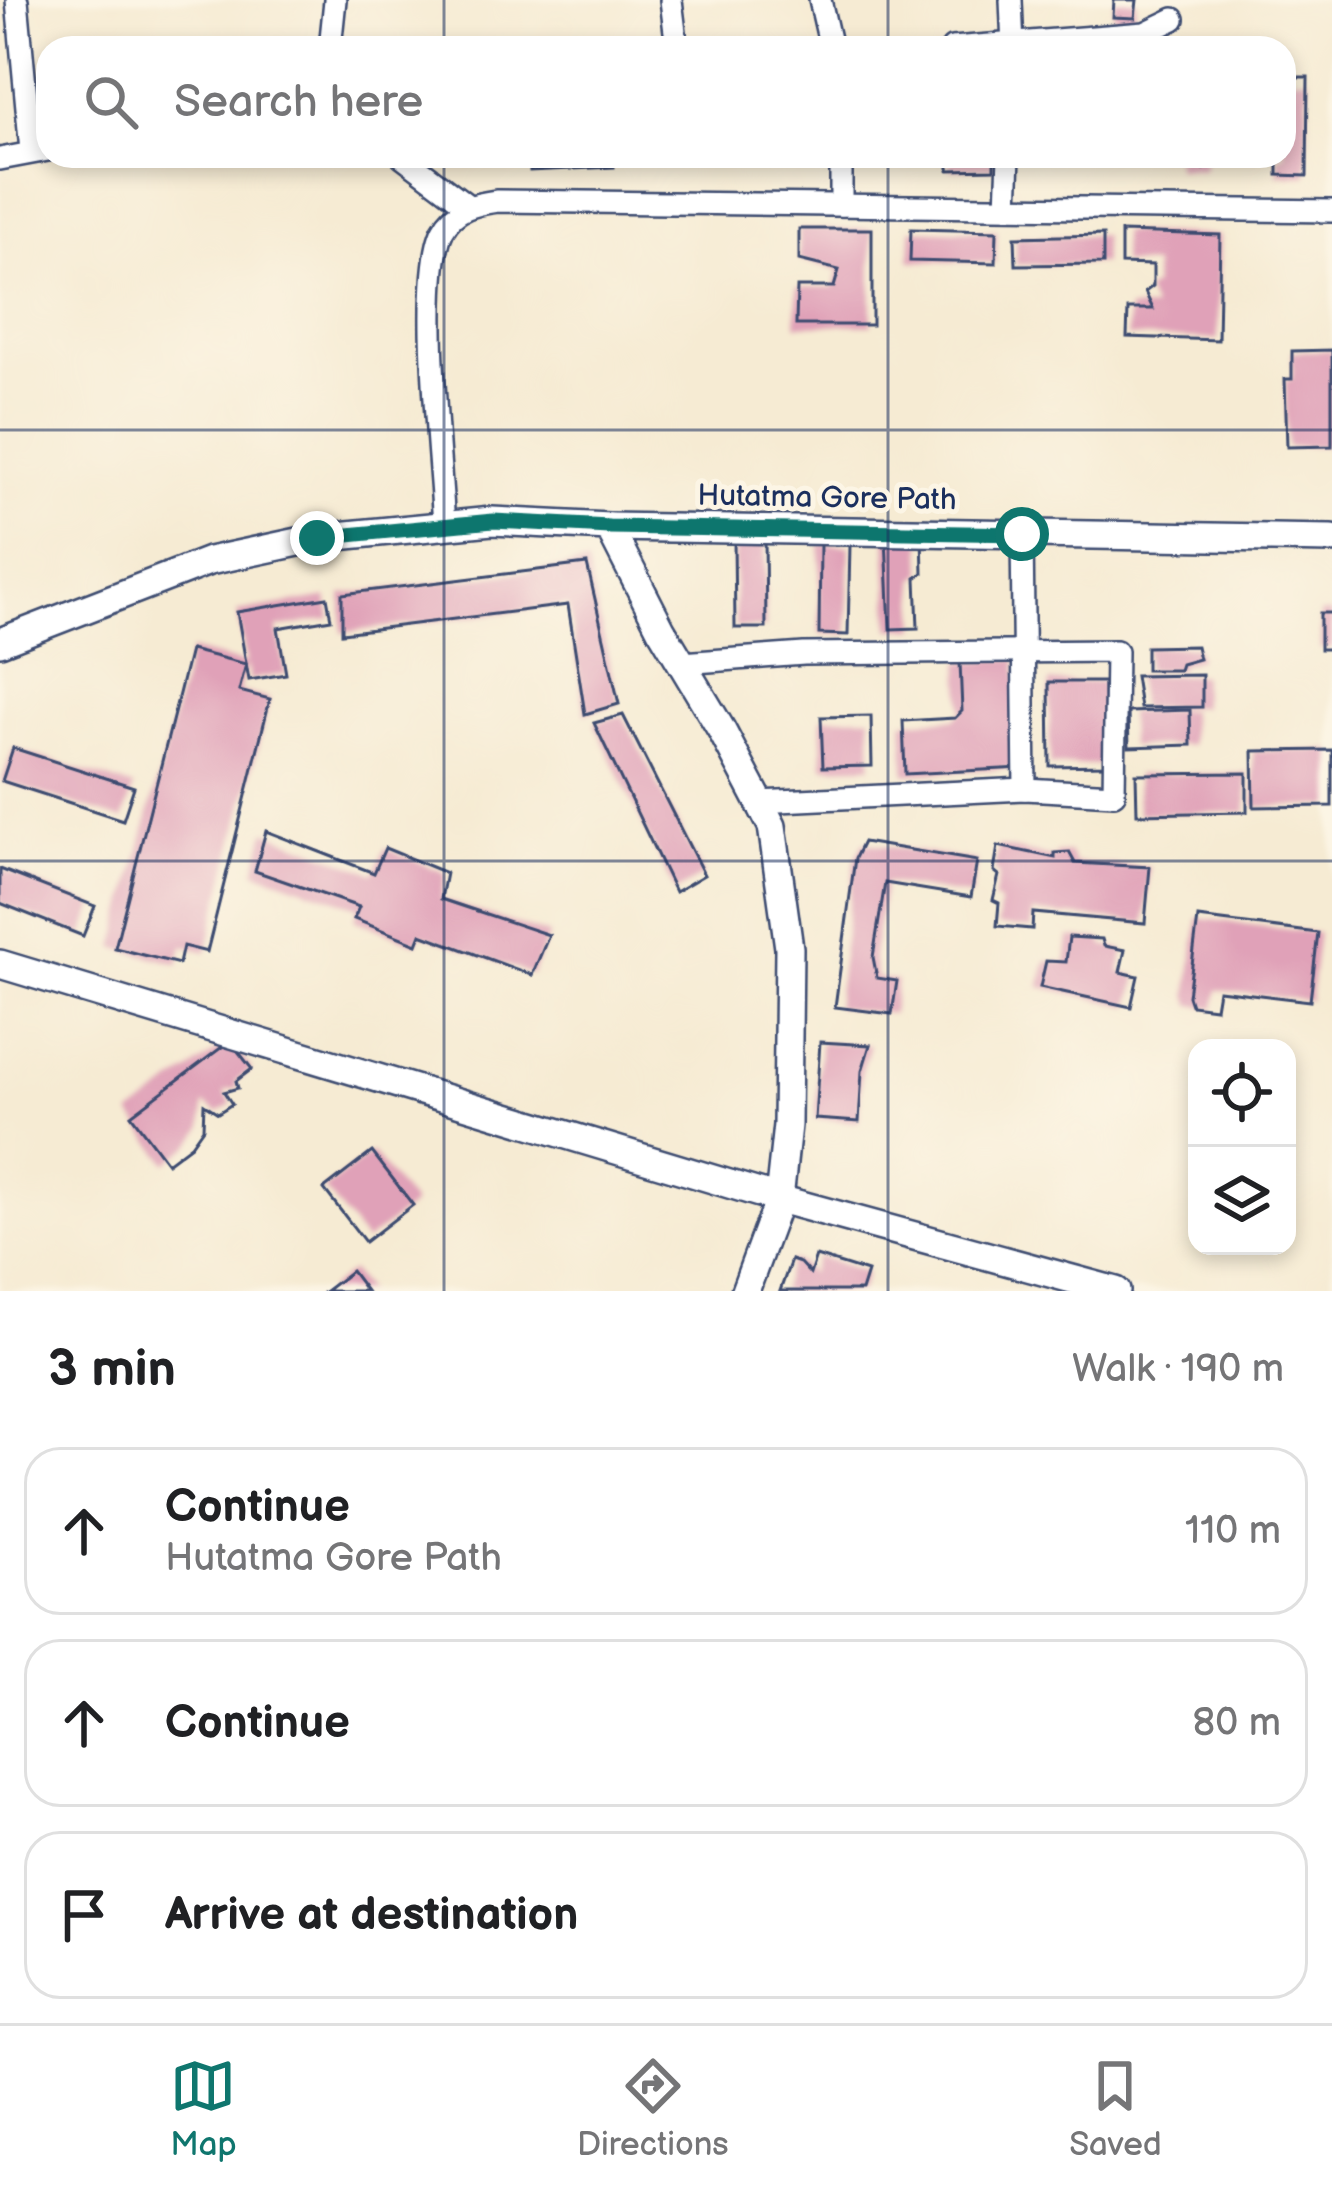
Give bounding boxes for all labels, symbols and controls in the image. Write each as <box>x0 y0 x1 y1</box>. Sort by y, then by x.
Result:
search box <box>36 36 1296 168</box>
icon: search <box>78 69 144 135</box>
text: Search here <box>174 75 423 130</box>
street label: Hutatma Gore Path <box>697 478 957 518</box>
route start <box>995 507 1049 561</box>
route end <box>290 511 344 565</box>
map controls <box>1188 1039 1296 1255</box>
button: locate <box>1188 1039 1296 1147</box>
button: layers <box>1188 1147 1296 1255</box>
text: 3 min <box>48 1339 176 1400</box>
text: Walk · 190 m <box>1072 1346 1284 1393</box>
text: Continue <box>165 1480 350 1535</box>
icon: ahead <box>51 1498 117 1564</box>
text: 110 m <box>1185 1508 1281 1555</box>
text: Hutatma Gore Path <box>165 1535 502 1582</box>
icon: ahead <box>51 1690 117 1756</box>
text: Continue <box>165 1696 350 1751</box>
text: 80 m <box>1193 1700 1281 1747</box>
icon: arrive <box>51 1882 117 1948</box>
text: Arrive at destination <box>165 1888 578 1943</box>
tab: Map <box>170 2053 237 2165</box>
tab: Directions <box>577 2053 729 2165</box>
tab: Saved <box>1069 2053 1162 2165</box>

